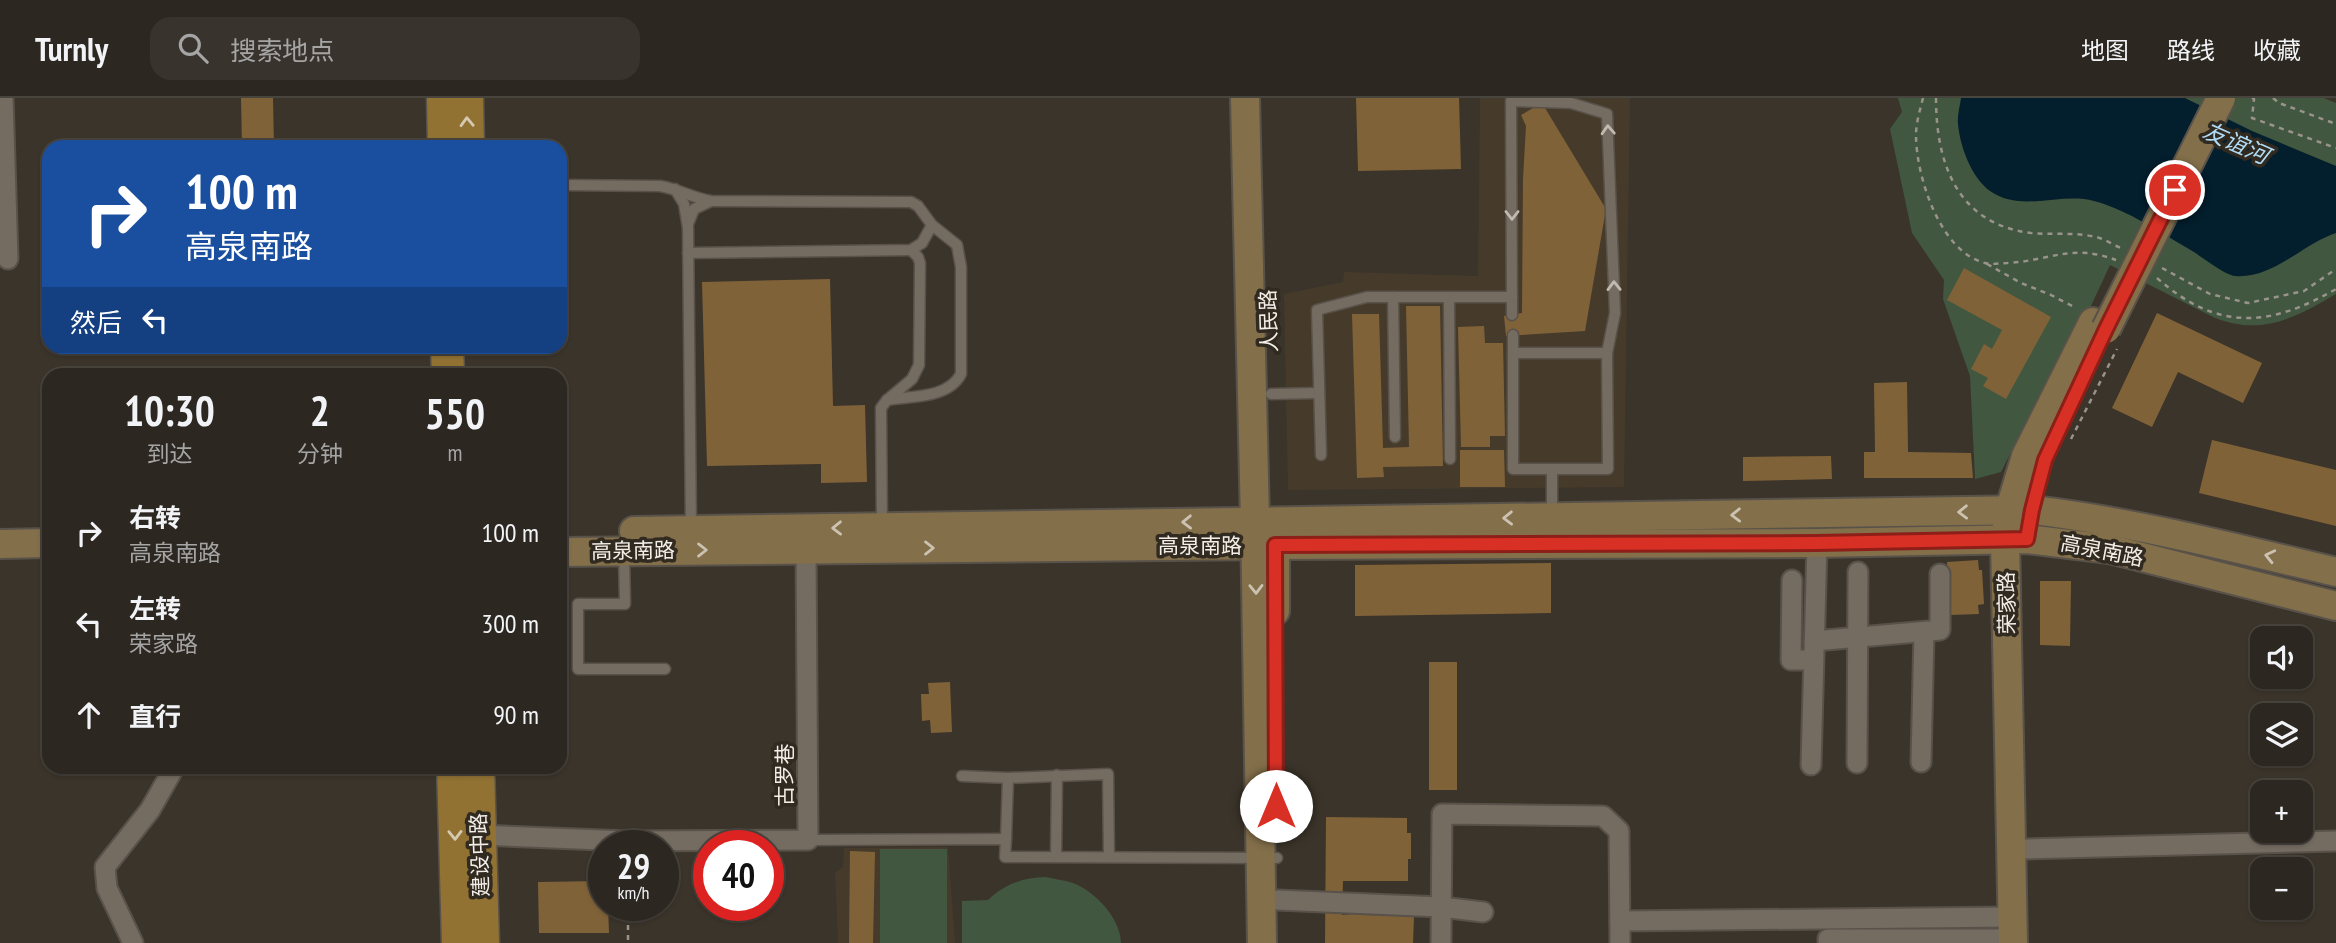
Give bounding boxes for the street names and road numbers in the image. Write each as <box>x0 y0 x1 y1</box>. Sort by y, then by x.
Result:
street label: 人民路 <box>1254 289 1283 353</box>
street label: 高泉南路 <box>2058 529 2146 572</box>
street label: 高泉南路 <box>1158 532 1242 559</box>
street label: 高泉南路 <box>591 536 675 565</box>
street label: 荣家路 <box>1992 571 2021 635</box>
street label: 古罗巷 <box>771 744 798 807</box>
street label: 建设中路 <box>465 813 494 897</box>

